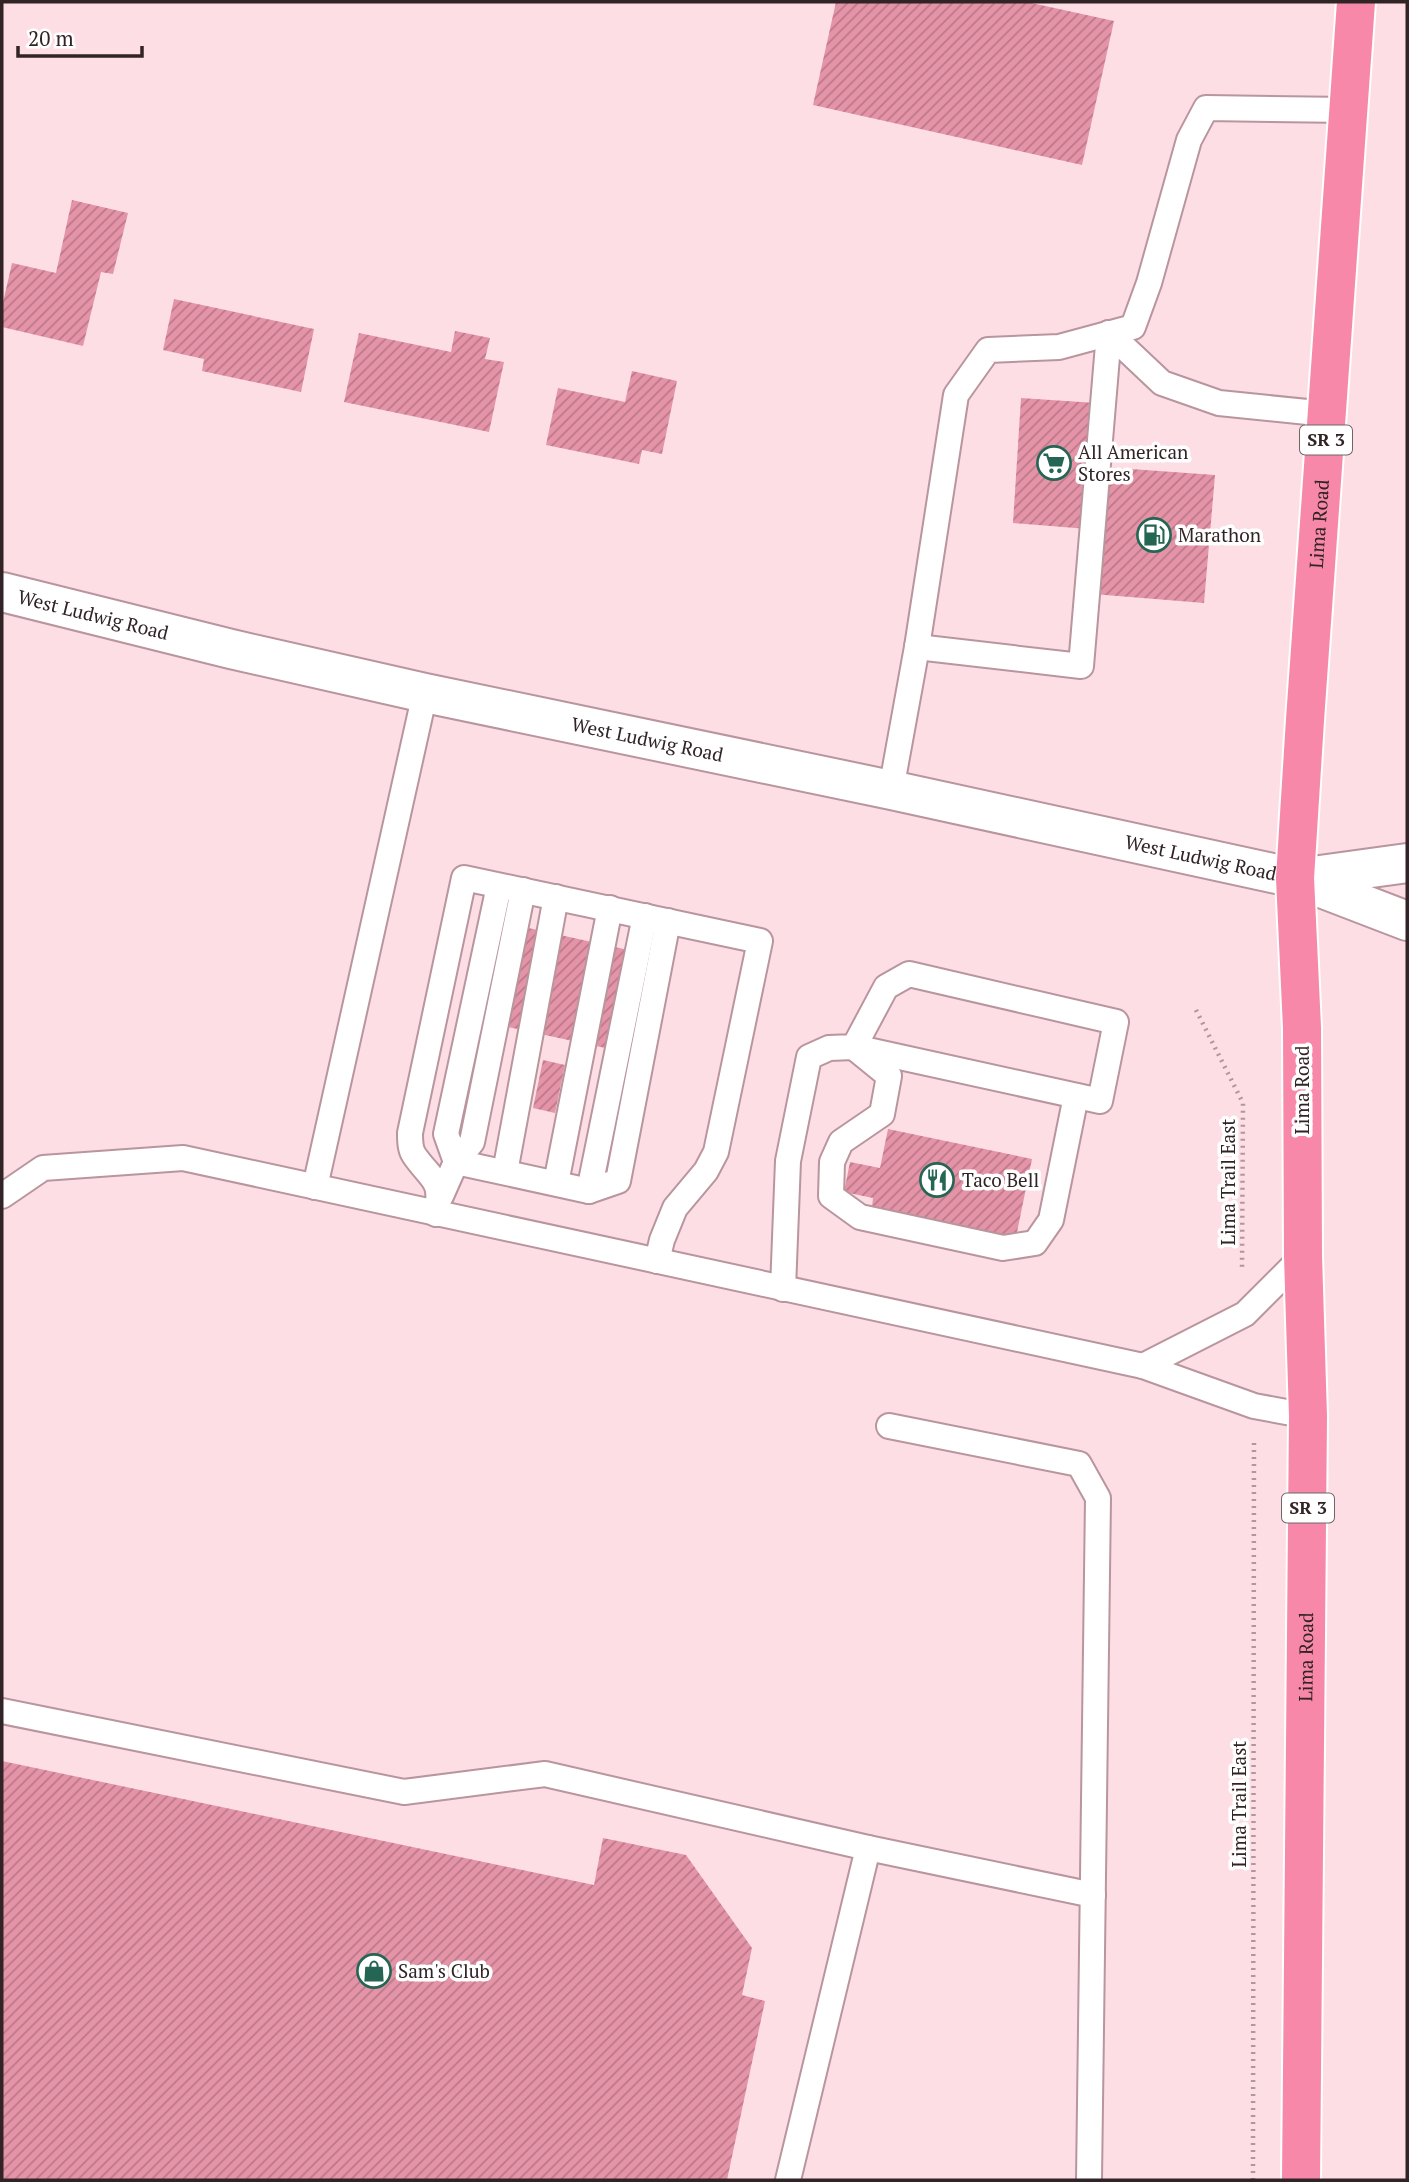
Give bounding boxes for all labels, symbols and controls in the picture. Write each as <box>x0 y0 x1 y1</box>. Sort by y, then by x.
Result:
scale bar <box>18 14 142 58</box>
text: 20 m <box>28 24 74 52</box>
road number: SR 3 <box>1300 426 1352 454</box>
place label: All American Stores <box>1078 439 1188 486</box>
supermarket icon: All American Stores <box>1035 444 1073 482</box>
street label: Lima Road <box>1303 478 1334 569</box>
fuel station icon: Marathon <box>1135 516 1173 554</box>
place label: Marathon <box>1178 522 1261 547</box>
street label: West Ludwig Road <box>15 583 172 645</box>
street label: West Ludwig Road <box>569 711 726 767</box>
street label: West Ludwig Road <box>1123 828 1280 886</box>
street label: Lima Road <box>1289 1045 1314 1135</box>
street label: Lima Trail East <box>1215 1119 1240 1245</box>
restaurant icon: Taco Bell <box>918 1161 956 1199</box>
place label: Taco Bell <box>962 1167 1039 1192</box>
road number: SR 3 <box>1282 1493 1334 1522</box>
street label: Lima Road <box>1292 1612 1318 1702</box>
street label: Lima Trail East <box>1226 1741 1251 1867</box>
shop icon: Sam's Club <box>355 1952 393 1990</box>
place label: Sam's Club <box>398 1958 490 1983</box>

